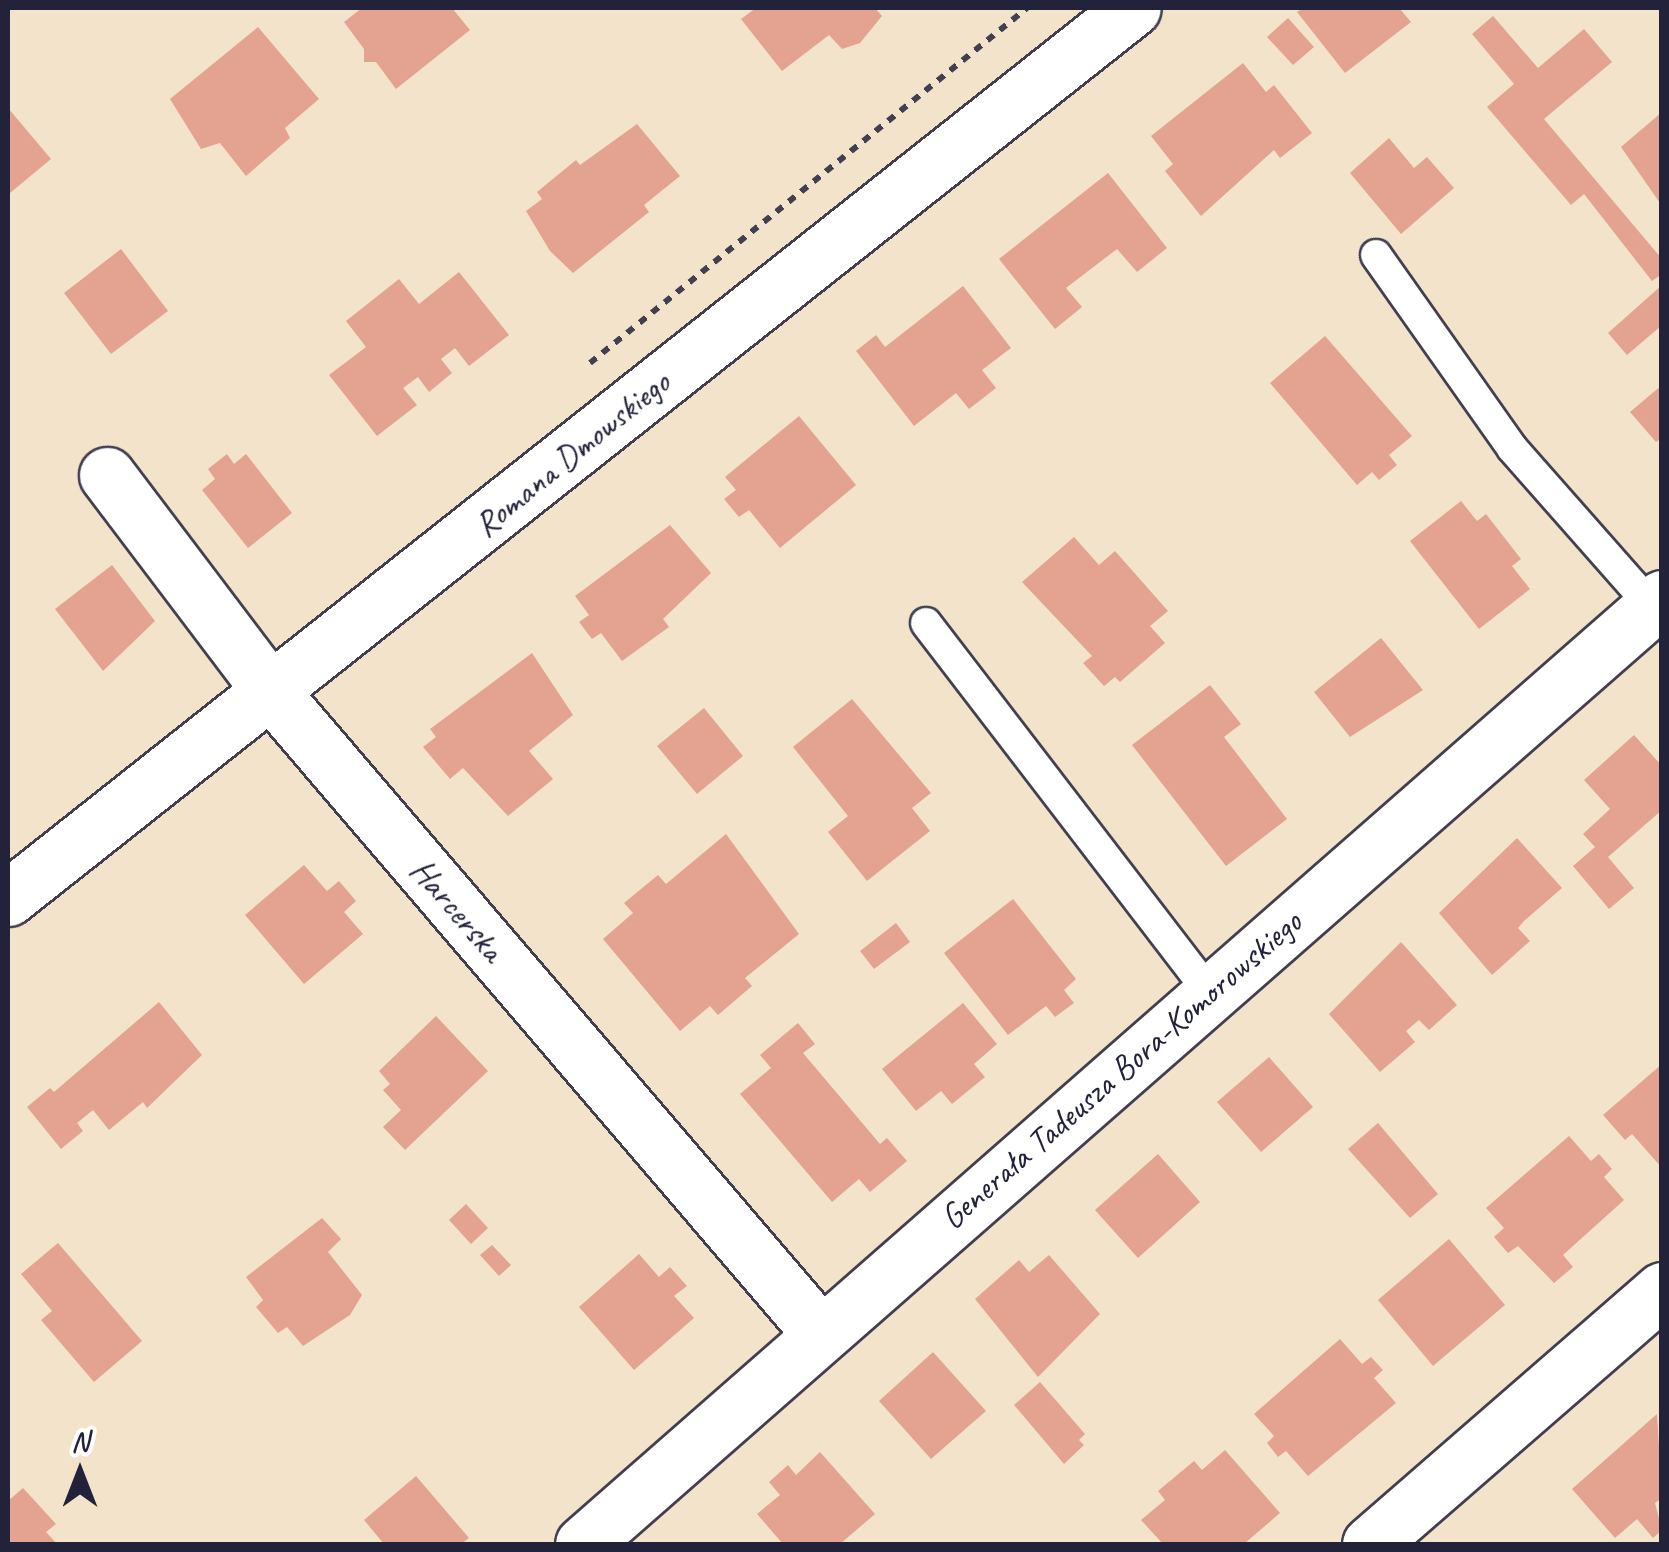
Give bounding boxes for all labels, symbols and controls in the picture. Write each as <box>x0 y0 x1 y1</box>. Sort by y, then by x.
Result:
street label: Romana Dmowskiego <box>465 362 679 546</box>
street label: Harcerska <box>401 850 513 970</box>
street label: Generała Tadeusza Bora-Komorowskiego <box>931 901 1311 1239</box>
north arrow <box>30 1422 130 1522</box>
text: N <box>71 1424 89 1459</box>

